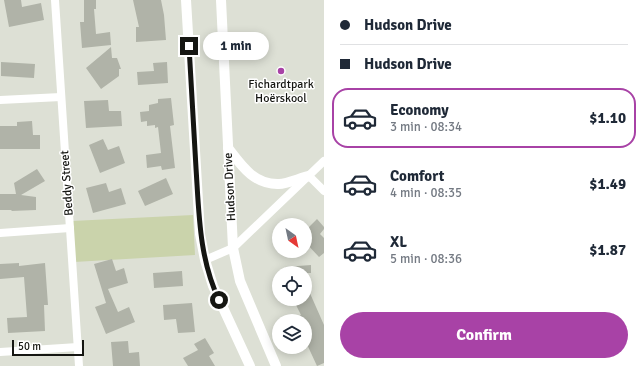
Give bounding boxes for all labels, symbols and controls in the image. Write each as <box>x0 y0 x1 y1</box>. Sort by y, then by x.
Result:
text: Hudson Drive <box>364 16 452 34</box>
callout: 1 min <box>203 32 269 60</box>
route end <box>180 37 198 55</box>
text: 1 min <box>220 38 252 54</box>
text: Hudson Drive <box>364 55 452 73</box>
marker: Fichardtpark Hoërskool <box>276 66 286 76</box>
place label: Fichardtpark Hoërskool <box>248 77 314 106</box>
icon: car <box>342 100 378 136</box>
text: Economy <box>390 101 449 119</box>
text: $1.10 <box>589 109 626 127</box>
text: 3 min · 08:34 <box>390 119 462 135</box>
street label: Beddy Street <box>57 150 77 216</box>
street label: Hudson Drive <box>221 152 239 222</box>
icon: car <box>342 166 378 202</box>
text: Comfort <box>390 167 444 185</box>
text: $1.49 <box>589 175 626 193</box>
text: 4 min · 08:35 <box>390 185 462 201</box>
north arrow <box>272 218 312 258</box>
map controls <box>272 218 312 354</box>
icon: car <box>342 232 378 268</box>
text: XL <box>390 233 407 251</box>
text: $1.87 <box>589 241 626 259</box>
text: 5 min · 08:36 <box>390 251 462 267</box>
button: locate <box>272 266 312 306</box>
route start <box>210 291 228 309</box>
button: Confirm <box>340 312 628 358</box>
button: layers <box>272 314 312 354</box>
scale bar <box>12 338 84 357</box>
text: 50 m <box>18 340 41 353</box>

